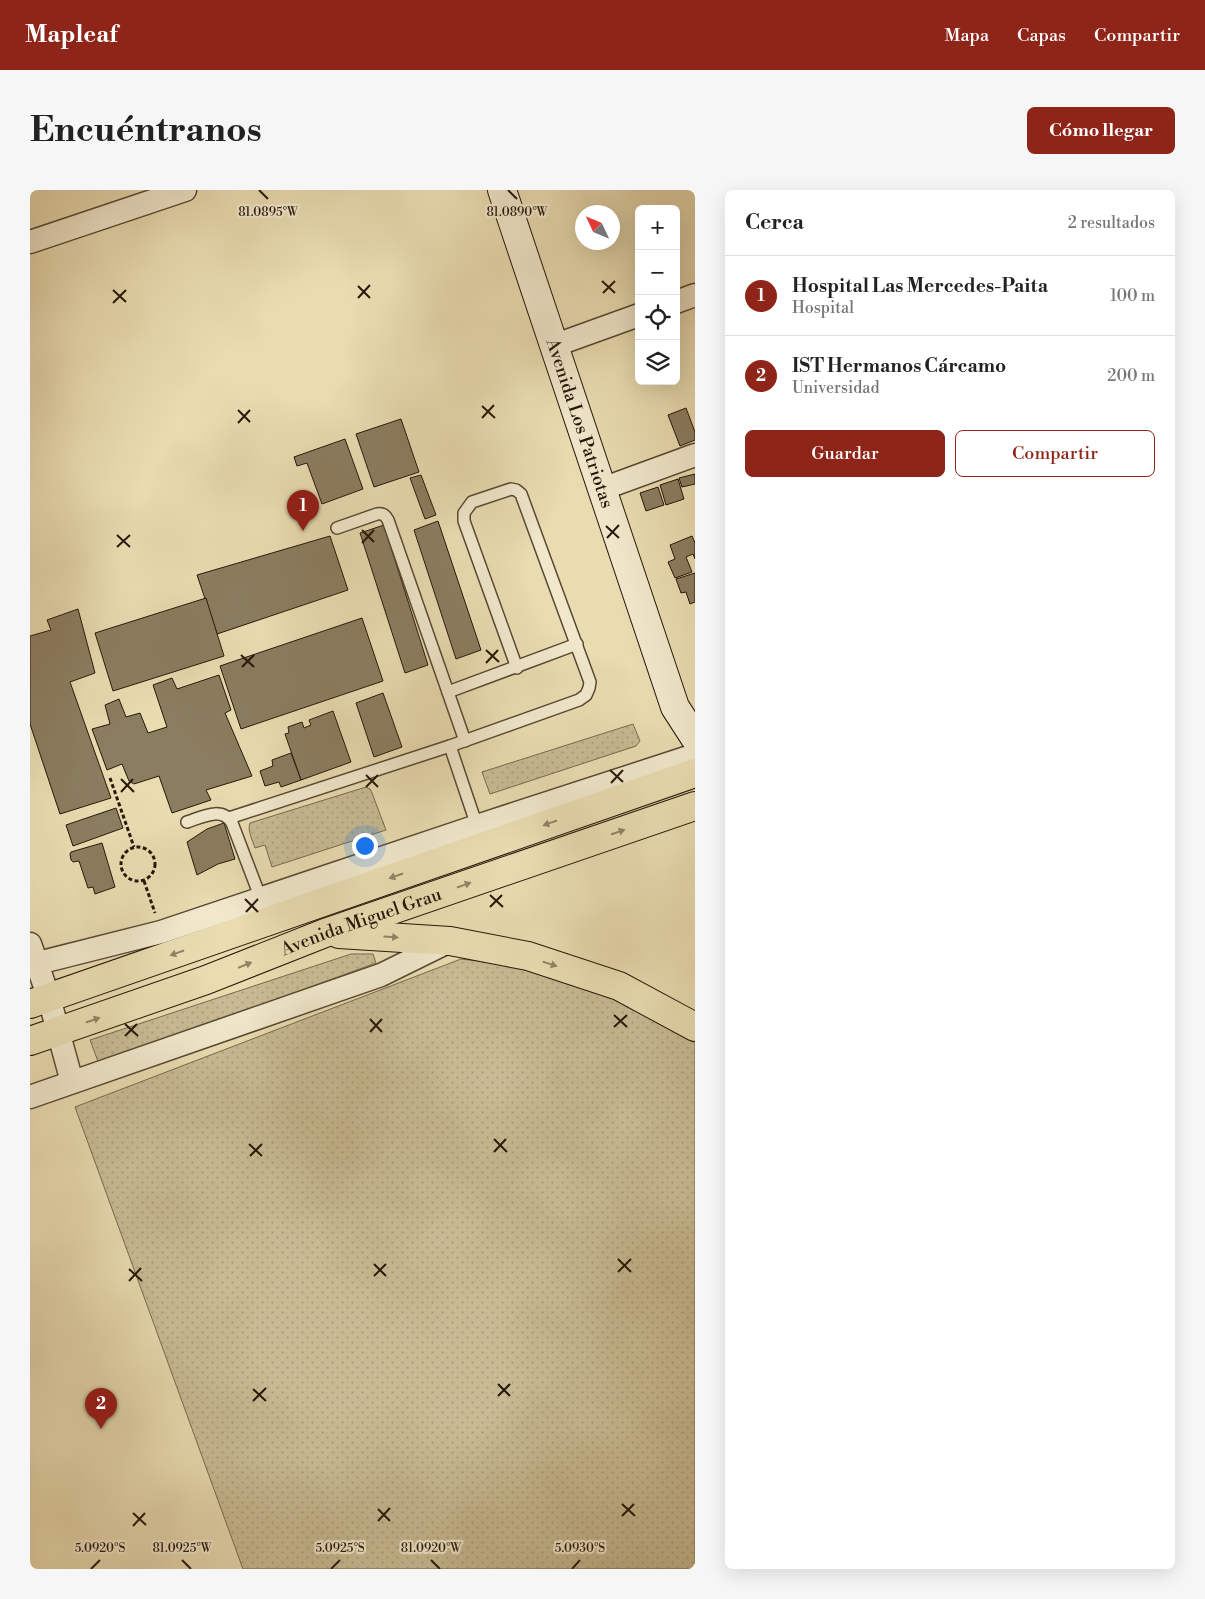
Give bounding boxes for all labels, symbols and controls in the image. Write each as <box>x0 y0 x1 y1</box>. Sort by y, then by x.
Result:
text: Mapleaf <box>25 20 118 50</box>
text: Mapa <box>945 24 989 47</box>
text: Capas <box>1017 24 1066 47</box>
text: Compartir <box>1094 24 1180 47</box>
button: Cómo llegar <box>1027 107 1175 154</box>
text: Encuéntranos <box>30 109 262 152</box>
text: 81.0895°W <box>238 205 299 220</box>
text: 81.0890°W <box>487 205 549 220</box>
north arrow <box>575 205 620 250</box>
map controls <box>635 205 680 385</box>
button: + <box>635 205 680 250</box>
text: Cerca <box>745 210 804 236</box>
text: 2 resultados <box>1068 213 1155 233</box>
button: − <box>635 250 680 295</box>
text: Hospital Las Mercedes-Paita <box>792 274 1048 298</box>
text: 1 <box>757 286 765 306</box>
text: 100 m <box>1110 286 1155 306</box>
button: locate <box>635 295 680 340</box>
text: Hospital <box>792 298 854 318</box>
street label: Avenida Los Patriotas <box>541 335 619 511</box>
button: layers <box>635 340 680 385</box>
text: IST Hermanos Cárcamo <box>792 354 1006 378</box>
text: 2 <box>756 366 766 386</box>
text: 200 m <box>1107 366 1155 386</box>
text: Universidad <box>792 378 880 398</box>
button: Guardar <box>745 430 945 477</box>
button: Compartir <box>955 430 1155 477</box>
pin: 1 <box>287 490 319 531</box>
one-way arrow <box>542 819 557 827</box>
one-way arrow <box>610 828 625 835</box>
your location <box>352 833 378 859</box>
one-way arrow <box>388 872 403 880</box>
one-way arrow <box>457 881 472 889</box>
street label: Avenida Miguel Grau <box>276 882 445 961</box>
one-way arrow <box>383 934 399 942</box>
one-way arrow <box>169 950 184 957</box>
one-way arrow <box>238 960 253 968</box>
one-way arrow <box>543 960 558 968</box>
one-way arrow <box>85 1016 100 1023</box>
pin: 2 <box>85 1388 117 1429</box>
text: 5.0920°S <box>75 1541 125 1556</box>
text: 81.0925°W <box>152 1541 213 1556</box>
text: 5.0925°S <box>315 1541 365 1556</box>
text: 81.0920°W <box>401 1541 462 1556</box>
text: 5.0930°S <box>555 1541 605 1556</box>

